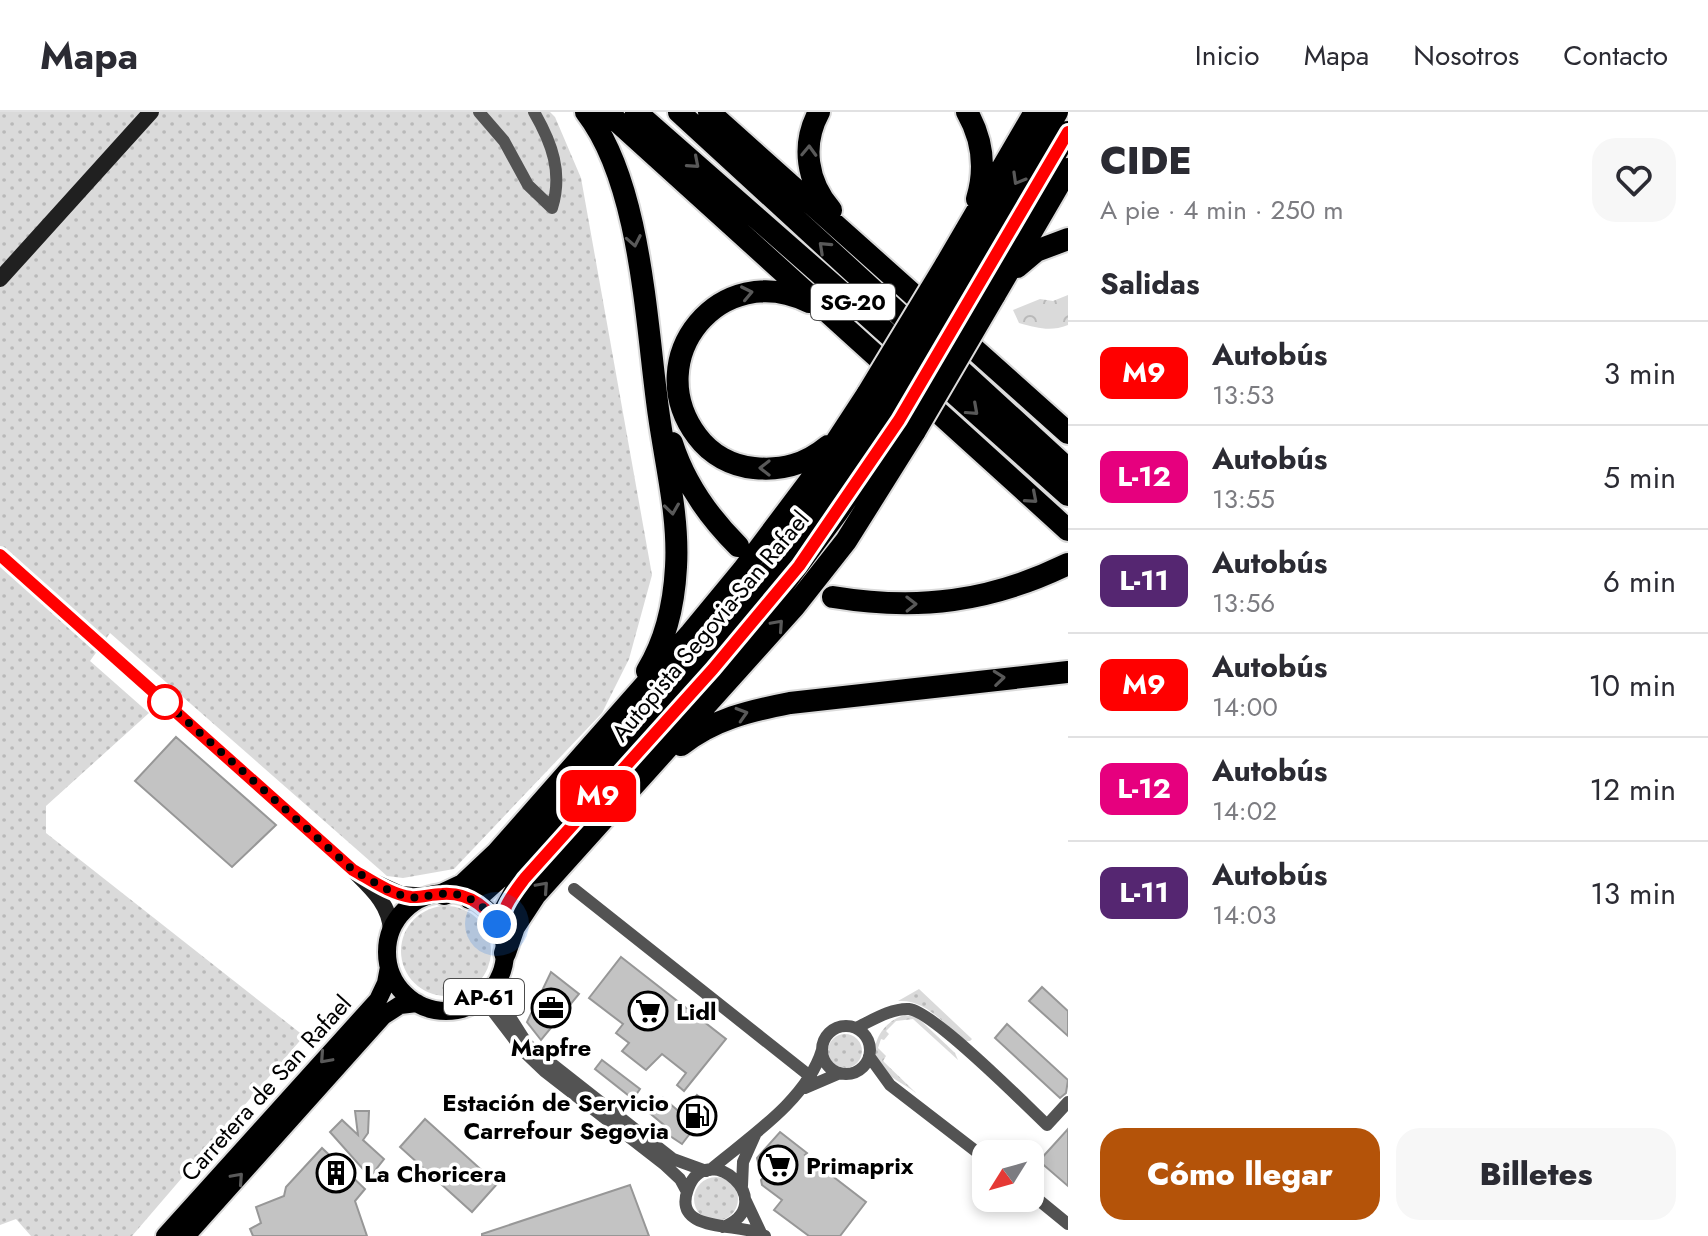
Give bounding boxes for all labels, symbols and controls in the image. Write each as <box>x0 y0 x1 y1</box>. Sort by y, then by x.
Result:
text: Mapa <box>40 28 138 83</box>
text: Inicio <box>1195 35 1260 76</box>
text: Mapa <box>1304 35 1369 76</box>
text: Nosotros <box>1413 35 1519 76</box>
text: Contacto <box>1563 35 1668 76</box>
text: CIDE <box>1100 133 1192 188</box>
button: heart <box>1592 138 1676 222</box>
one-way arrow <box>801 144 818 157</box>
one-way arrow <box>685 153 700 168</box>
one-way arrow <box>1012 170 1028 185</box>
text: A pie · 4 min · 250 m <box>1100 191 1344 229</box>
one-way arrow <box>625 233 642 247</box>
one-way arrow <box>819 241 833 256</box>
text: Salidas <box>1100 262 1200 305</box>
road number: SG-20 <box>811 284 895 320</box>
one-way arrow <box>739 285 753 302</box>
text: Autobús <box>1212 333 1327 376</box>
text: M9 <box>1122 352 1166 393</box>
text: 3 min <box>1604 352 1676 395</box>
text: 13:53 <box>1212 376 1275 414</box>
one-way arrow <box>964 400 978 415</box>
text: Autobús <box>1212 437 1327 480</box>
text: L-12 <box>1117 456 1171 497</box>
text: 5 min <box>1603 456 1676 499</box>
one-way arrow <box>758 459 771 477</box>
text: 13:55 <box>1212 480 1275 518</box>
one-way arrow <box>1023 489 1038 503</box>
street label: Autopista Segovia-San Rafael <box>603 503 817 749</box>
one-way arrow <box>664 503 681 516</box>
text: Autobús <box>1212 541 1327 584</box>
text: L-11 <box>1119 560 1169 601</box>
text: 6 min <box>1603 560 1676 603</box>
text: 13:56 <box>1212 584 1275 622</box>
one-way arrow <box>905 595 918 613</box>
one-way arrow <box>768 620 782 635</box>
text: Autobús <box>1212 645 1327 688</box>
text: M9 <box>1122 664 1166 705</box>
text: 10 min <box>1589 664 1676 707</box>
one-way arrow <box>993 670 1006 687</box>
unlabelled marker <box>148 685 182 719</box>
text: 14:00 <box>1212 688 1278 726</box>
one-way arrow <box>734 707 748 723</box>
text: Autobús <box>1212 749 1327 792</box>
text: L-12 <box>1117 768 1171 809</box>
text: 12 min <box>1589 768 1676 811</box>
line badge: M9 <box>562 770 634 822</box>
text: M9 <box>576 775 620 816</box>
text: 14:02 <box>1212 792 1277 830</box>
text: Autobús <box>1212 853 1327 896</box>
text: L-11 <box>1119 872 1169 913</box>
text: 13 min <box>1590 872 1676 915</box>
one-way arrow <box>534 881 548 896</box>
text: 14:03 <box>1212 896 1276 934</box>
your location <box>477 904 517 944</box>
road number: AP-61 <box>444 979 524 1015</box>
street label: Carretera de San Rafael <box>173 987 359 1189</box>
office icon: Mapfre <box>530 987 572 1029</box>
supermarket icon: Lidl <box>627 990 669 1032</box>
place label: Lidl <box>676 994 717 1029</box>
place label: Mapfre <box>511 1030 591 1065</box>
one-way arrow <box>320 1049 335 1063</box>
place label: Estación de Servicio Carrefour Segovia <box>442 1085 669 1148</box>
fuel station icon: Estación de Servicio Carrefour Segovia <box>676 1095 718 1137</box>
button: Cómo llegar <box>1100 1128 1380 1220</box>
button: Billetes <box>1396 1128 1676 1220</box>
north arrow <box>972 1140 1044 1212</box>
map controls <box>972 1140 1044 1212</box>
supermarket icon: Primaprix <box>757 1144 799 1186</box>
place label: Primaprix <box>806 1148 914 1183</box>
building icon: La Choricera <box>315 1152 357 1194</box>
place label: La Choricera <box>364 1156 506 1191</box>
one-way arrow <box>229 1173 244 1187</box>

